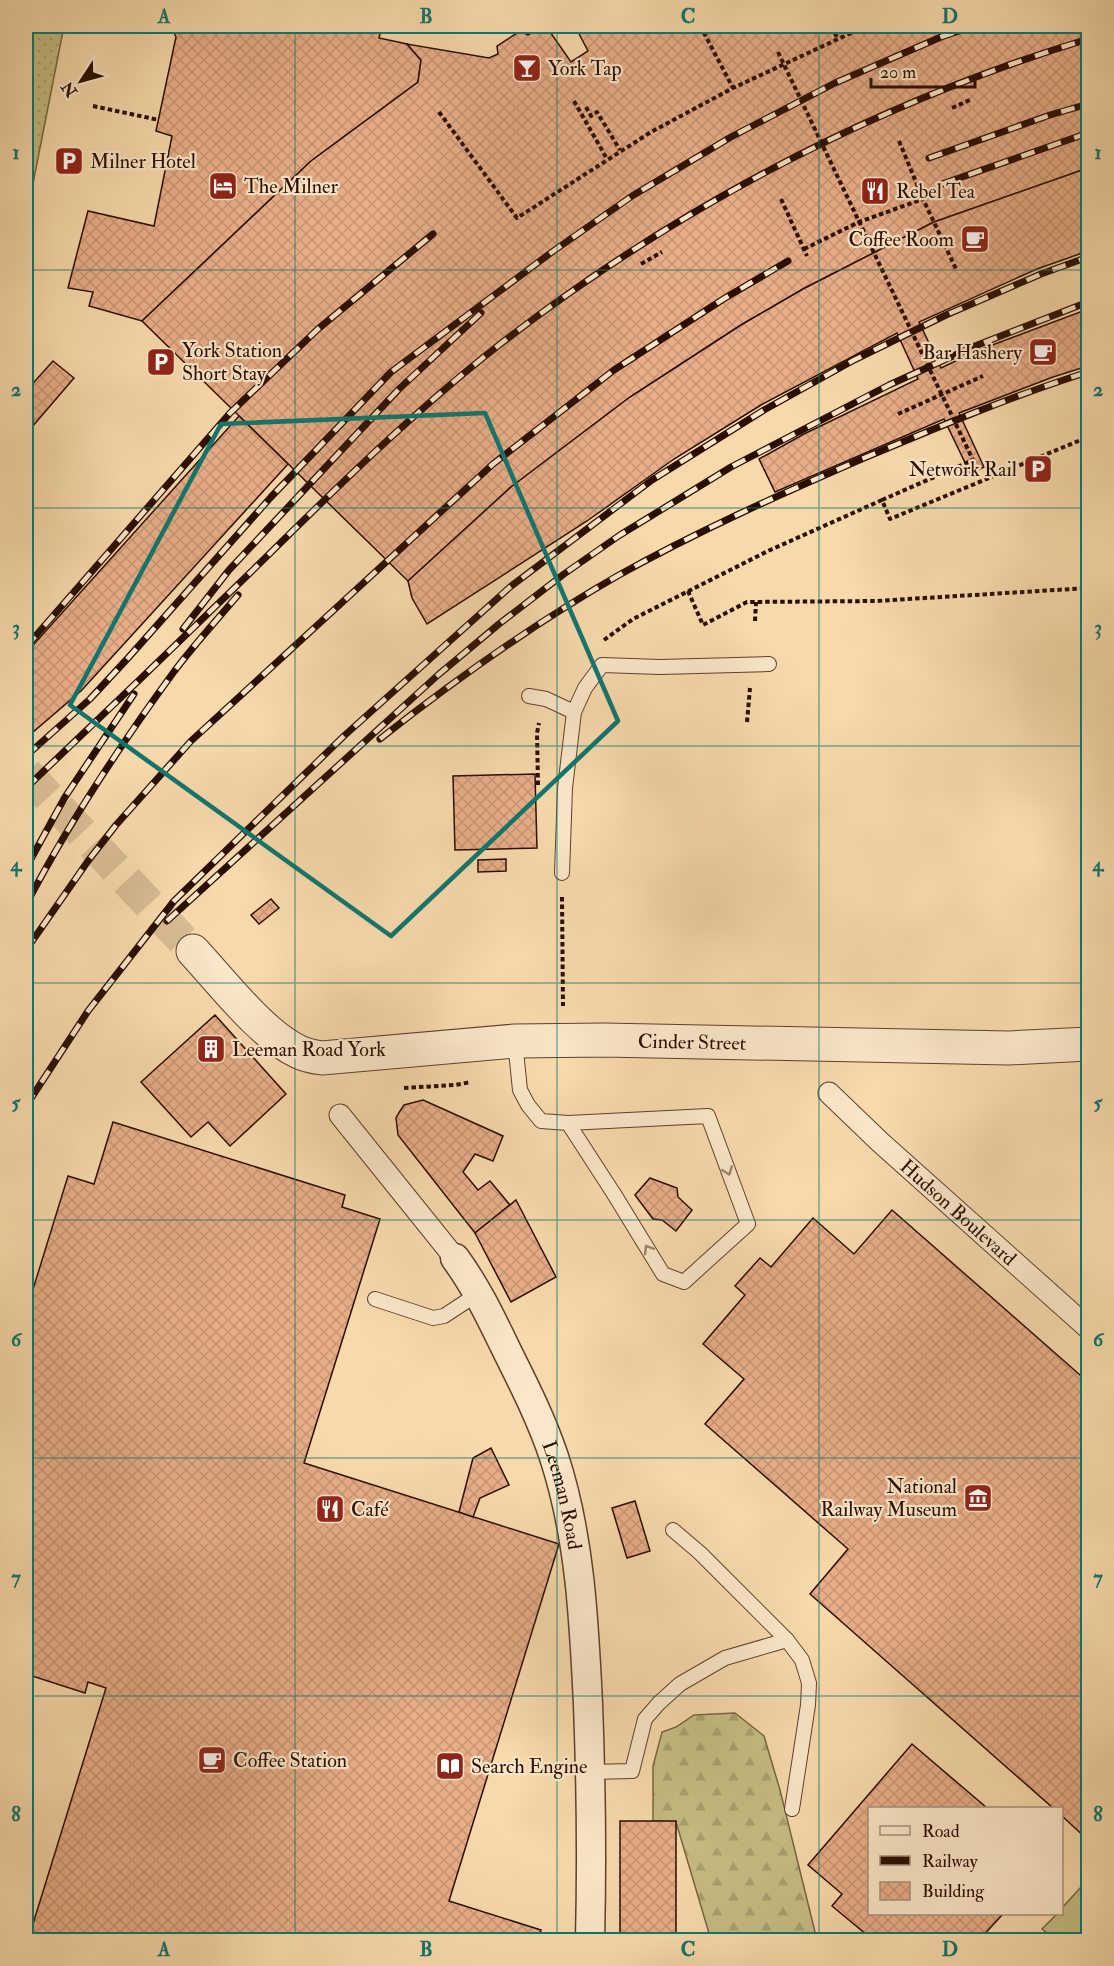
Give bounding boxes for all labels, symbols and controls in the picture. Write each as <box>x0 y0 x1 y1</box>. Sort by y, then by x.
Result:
text: A <box>157 4 171 29</box>
text: B <box>419 4 433 29</box>
text: C <box>681 4 695 29</box>
text: D <box>942 4 958 29</box>
north arrow <box>51 51 111 111</box>
scale bar <box>871 51 974 89</box>
bar icon: York Tap <box>511 52 543 84</box>
place label: York Tap <box>548 56 622 82</box>
text: 20 m <box>880 61 916 84</box>
text: N <box>57 77 83 102</box>
text: 1 <box>12 140 20 165</box>
text: 1 <box>1094 140 1102 165</box>
parking icon: Milner Hotel <box>53 145 85 177</box>
place label: Milner Hotel <box>90 149 196 174</box>
hotel icon: The Milner <box>207 170 239 202</box>
place label: The Milner <box>244 174 338 199</box>
restaurant icon: Rebel Tea <box>859 175 891 207</box>
place label: Rebel Tea <box>896 179 976 204</box>
cafe icon: Coffee Room <box>959 223 991 255</box>
place label: Coffee Room <box>848 227 954 252</box>
cafe icon: Bar Hashery <box>1027 336 1059 368</box>
place label: York Station Short Stay <box>182 338 282 386</box>
place label: Bar Hashery <box>923 340 1023 365</box>
parking icon: York Station Short Stay <box>145 346 177 378</box>
text: 2 <box>11 377 21 402</box>
text: 2 <box>1093 377 1103 402</box>
parking icon: Network Rail <box>1022 453 1054 485</box>
place label: Network Rail <box>909 457 1017 482</box>
text: 3 <box>12 615 20 640</box>
text: 3 <box>1094 615 1102 640</box>
text: 4 <box>10 852 23 877</box>
text: 4 <box>1092 852 1105 877</box>
street label: Cinder Street <box>638 1029 747 1056</box>
building icon: Leeman Road York <box>195 1033 227 1065</box>
place label: Leeman Road York <box>232 1037 386 1062</box>
text: 5 <box>12 1090 22 1115</box>
text: 5 <box>1094 1090 1104 1115</box>
street label: Hudson Boulevard <box>895 1154 1022 1271</box>
one-way arrow <box>721 1165 734 1176</box>
one-way arrow <box>643 1245 655 1255</box>
text: 6 <box>11 1327 23 1352</box>
text: 6 <box>1093 1327 1105 1352</box>
street label: Leeman Road <box>536 1437 587 1552</box>
place label: National Railway Museum <box>820 1474 957 1522</box>
museum icon: National Railway Museum <box>962 1482 994 1514</box>
restaurant icon: Café <box>314 1493 346 1525</box>
place label: Café <box>351 1497 389 1522</box>
text: 7 <box>11 1565 21 1590</box>
text: 7 <box>1093 1565 1103 1590</box>
cafe icon: Coffee Station <box>196 1744 228 1776</box>
place label: Coffee Station <box>233 1748 347 1773</box>
library icon: Search Engine <box>434 1750 466 1782</box>
place label: Search Engine <box>471 1754 587 1779</box>
text: 8 <box>11 1802 21 1827</box>
text: 8 <box>1093 1802 1103 1827</box>
legend <box>868 1807 1063 1915</box>
text: Road <box>922 1820 960 1843</box>
text: Railway <box>922 1850 979 1873</box>
text: Building <box>922 1880 985 1903</box>
text: A <box>157 1937 171 1962</box>
text: B <box>419 1937 433 1962</box>
text: C <box>681 1937 695 1962</box>
text: D <box>942 1937 958 1962</box>

